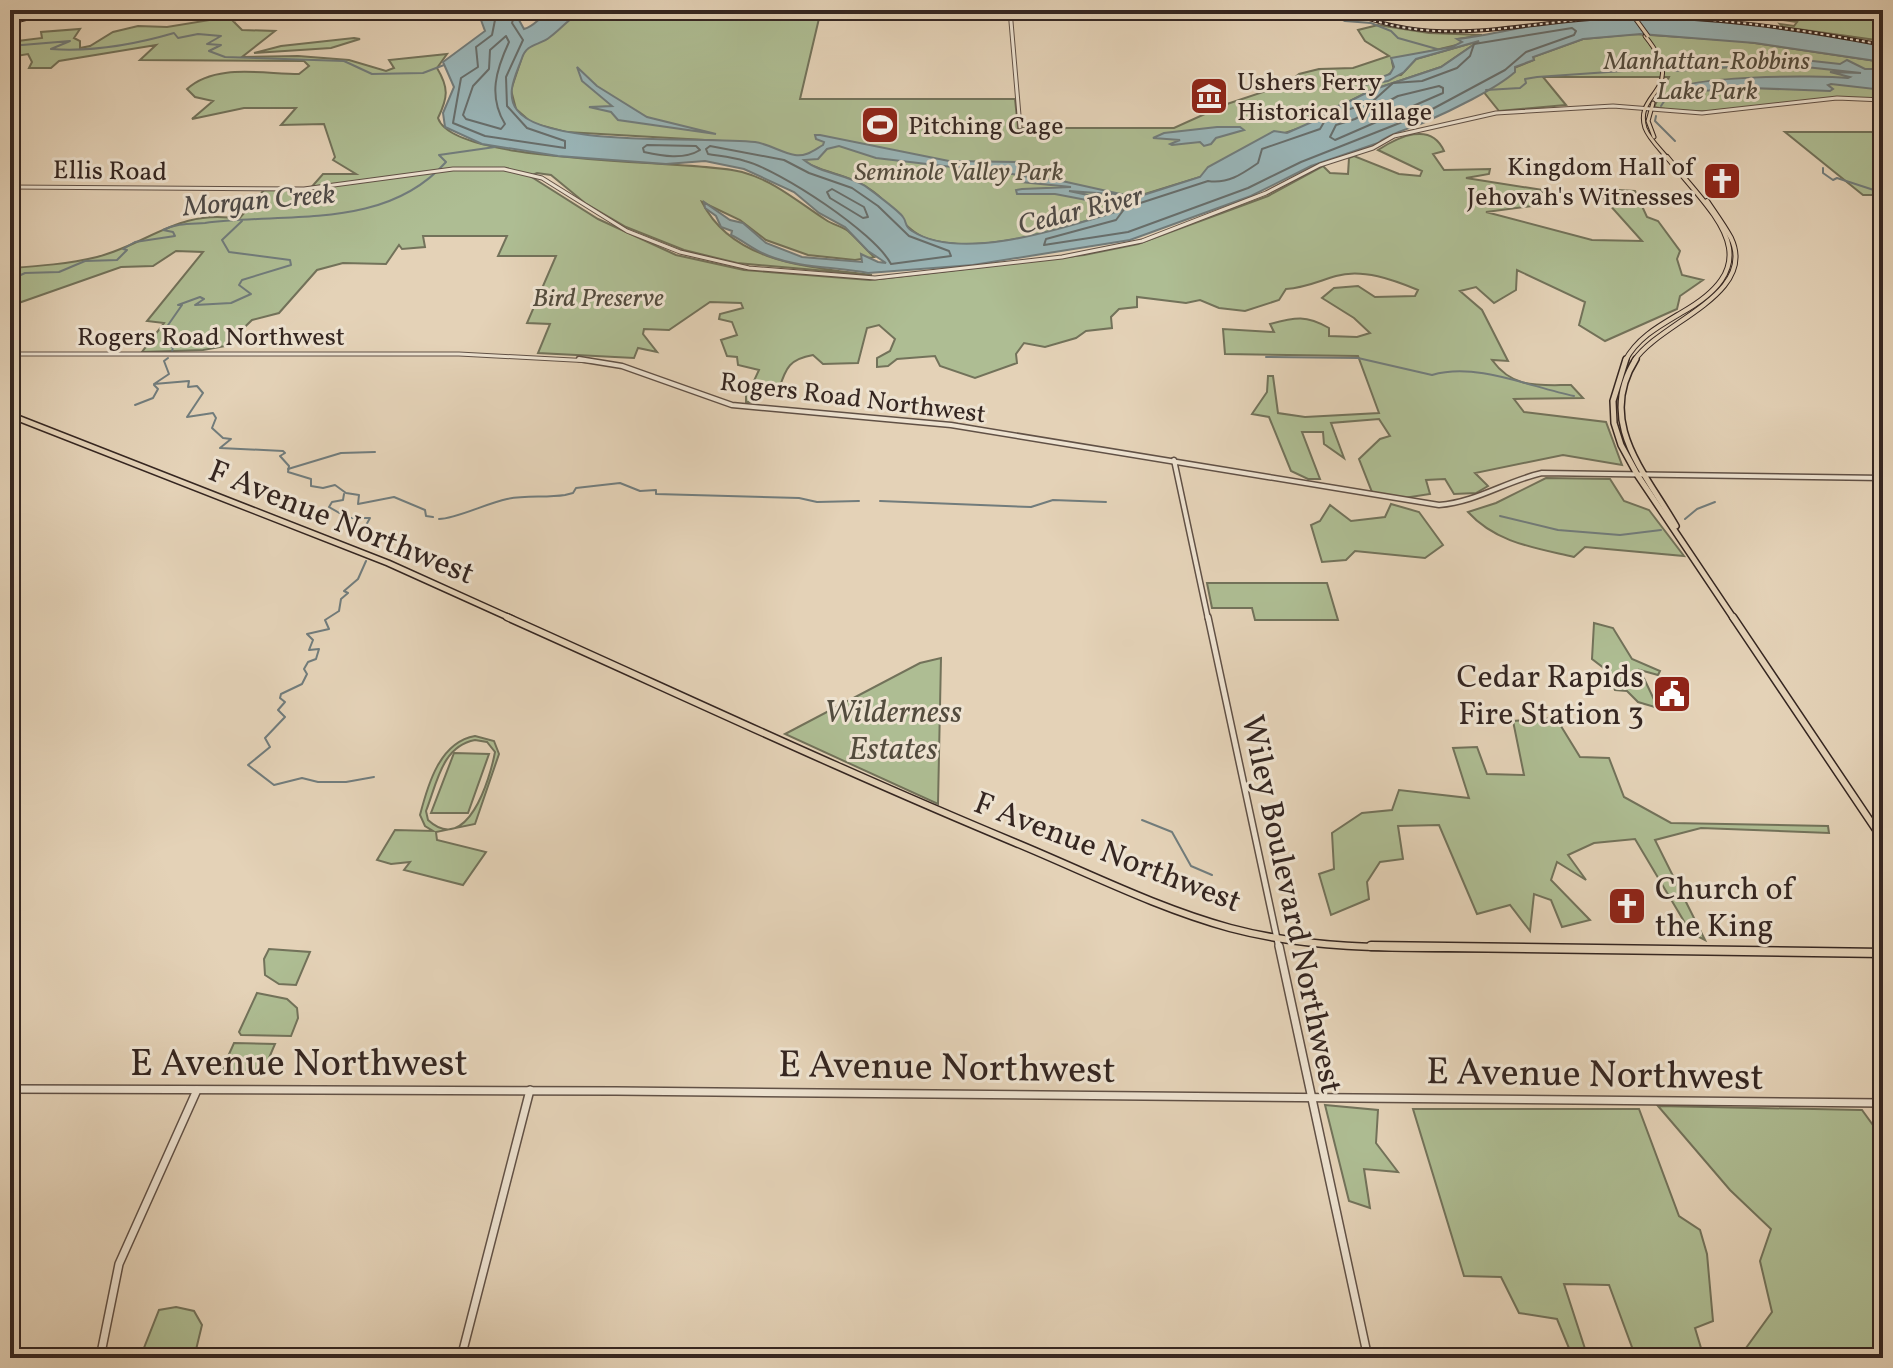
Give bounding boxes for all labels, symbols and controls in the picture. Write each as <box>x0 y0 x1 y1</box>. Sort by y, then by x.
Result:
park label: Manhattan-Robbins Lake Park <box>1603 44 1810 110</box>
place label: Ushers Ferry Historical Village <box>1237 65 1432 131</box>
museum icon: Ushers Ferry Historical Village <box>1188 75 1230 117</box>
sports icon: Pitching Cage <box>859 104 901 146</box>
place label: Pitching Cage <box>908 109 1064 145</box>
place label: Kingdom Hall of Jehovah's Witnesses <box>1467 150 1696 216</box>
street label: Ellis Road <box>53 153 167 191</box>
park label: Seminole Valley Park <box>854 155 1064 191</box>
church icon: Kingdom Hall of Jehovah's Witnesses <box>1701 160 1743 202</box>
water label: Morgan Creek <box>180 175 337 228</box>
water label: Cedar River <box>1014 177 1148 246</box>
park label: Bird Preserve <box>532 281 664 317</box>
street label: Rogers Road Northwest <box>77 320 345 356</box>
street label: Rogers Road Northwest <box>718 365 988 433</box>
street label: F Avenue Northwest <box>201 450 480 597</box>
place label: Cedar Rapids Fire Station 3 <box>1457 657 1644 738</box>
public building icon: Cedar Rapids Fire Station 3 <box>1651 673 1693 715</box>
park label: Wilderness Estates <box>824 692 962 773</box>
street label: Wiley Boulevard Northwest <box>1228 711 1352 1098</box>
street label: F Avenue Northwest <box>967 783 1247 925</box>
place label: Church of the King <box>1655 869 1796 950</box>
church icon: Church of the King <box>1606 885 1648 927</box>
street label: E Avenue Northwest <box>130 1039 468 1092</box>
street label: E Avenue Northwest <box>778 1040 1116 1099</box>
street label: E Avenue Northwest <box>1426 1047 1764 1106</box>

